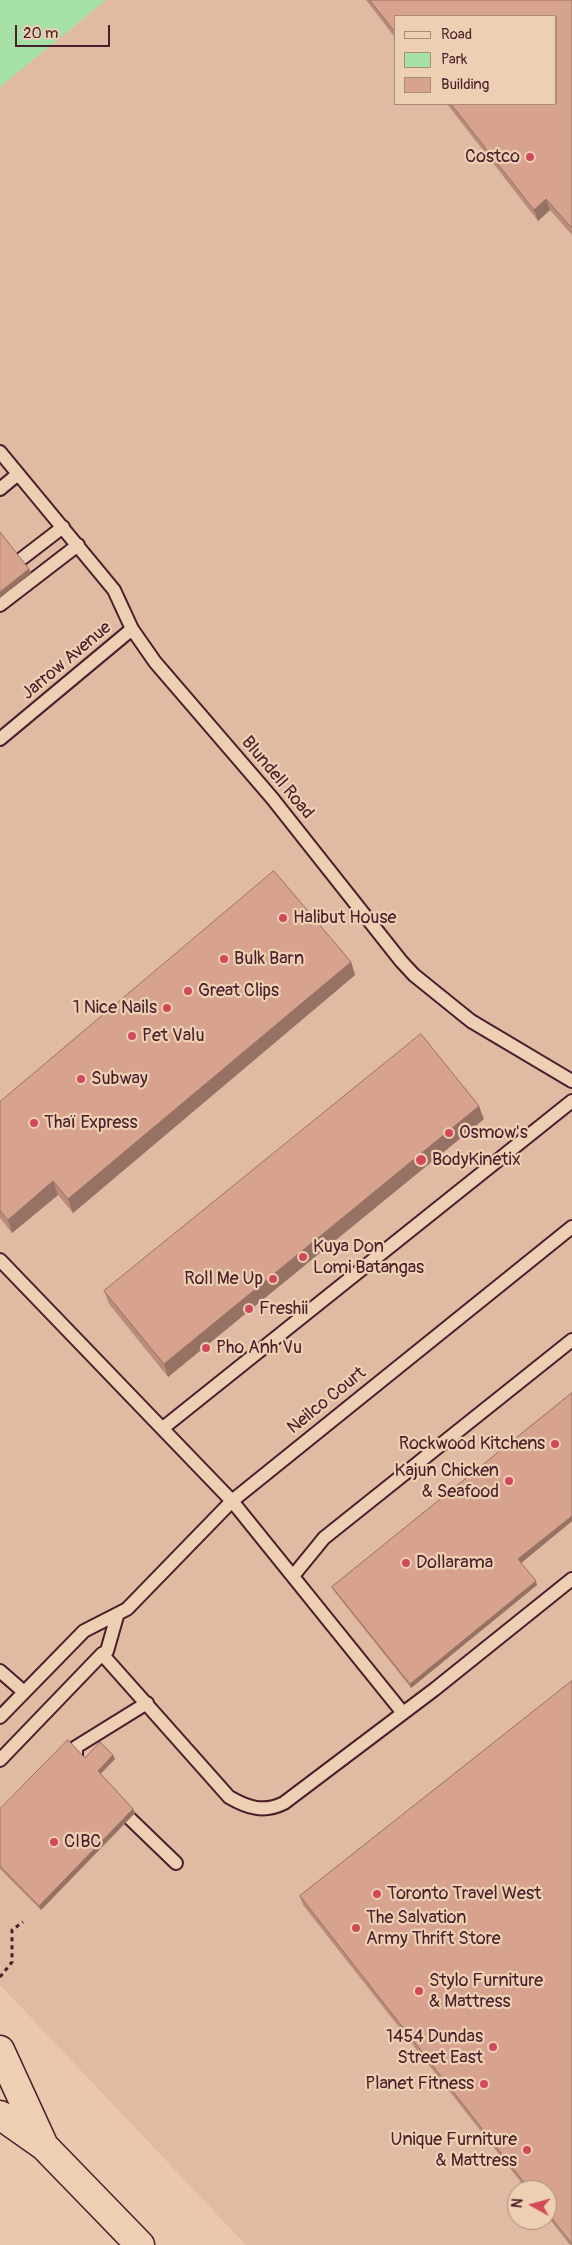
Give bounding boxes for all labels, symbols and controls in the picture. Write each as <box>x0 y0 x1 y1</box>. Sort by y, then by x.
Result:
scale bar <box>18 15 112 47</box>
legend <box>394 15 557 105</box>
text: 20 m <box>23 24 58 43</box>
text: Road <box>441 25 472 44</box>
text: Park <box>441 50 467 69</box>
text: Building <box>441 75 489 94</box>
place label: Costco <box>465 146 520 168</box>
marker: Costco <box>524 151 536 163</box>
street label: Jarrow Avenue <box>18 617 116 705</box>
street label: Blundell Road <box>236 732 318 824</box>
place label: Halibut House <box>293 907 396 929</box>
marker: Halibut House <box>277 912 289 924</box>
place label: Bulk Barn <box>234 948 304 970</box>
marker: Bulk Barn <box>218 953 230 965</box>
place label: Great Clips <box>198 980 279 1002</box>
marker: Great Clips <box>182 985 194 997</box>
place label: 1 Nice Nails <box>73 997 157 1019</box>
marker: 1 Nice Nails <box>161 1002 173 1014</box>
place label: Pet Valu <box>142 1025 204 1047</box>
marker: Pet Valu <box>126 1030 138 1042</box>
place label: Subway <box>91 1068 148 1090</box>
marker: Subway <box>75 1073 87 1085</box>
place label: Thaï Express <box>44 1112 137 1134</box>
marker: Thaï Express <box>28 1117 40 1129</box>
place label: Osmow's <box>459 1122 528 1144</box>
marker: Osmow's <box>443 1127 455 1139</box>
place label: BodyKinetix <box>432 1149 521 1171</box>
marker: BodyKinetix <box>414 1153 428 1167</box>
place label: Kuya Don Lomi Batangas <box>313 1236 424 1278</box>
marker: Kuya Don Lomi Batangas <box>297 1251 309 1263</box>
place label: Roll Me Up <box>184 1268 263 1290</box>
marker: Roll Me Up <box>267 1273 279 1285</box>
place label: Freshii <box>259 1298 308 1320</box>
marker: Freshii <box>243 1303 255 1315</box>
place label: Pho Anh Vu <box>216 1337 302 1359</box>
marker: Pho Anh Vu <box>200 1342 212 1354</box>
street label: Neilco Court <box>283 1363 371 1439</box>
place label: Rockwood Kitchens <box>399 1433 545 1455</box>
marker: Rockwood Kitchens <box>549 1438 561 1450</box>
place label: Kajun Chicken & Seafood <box>395 1460 499 1502</box>
marker: Kajun Chicken & Seafood <box>503 1475 515 1487</box>
place label: Dollarama <box>416 1552 493 1574</box>
marker: Dollarama <box>400 1557 412 1569</box>
place label: CIBC <box>64 1831 101 1853</box>
marker: CIBC <box>48 1836 60 1848</box>
place label: Toronto Travel West <box>387 1883 541 1905</box>
marker: Toronto Travel West <box>371 1888 383 1900</box>
place label: The Salvation Army Thrift Store <box>366 1907 501 1950</box>
marker: The Salvation Army Thrift Store <box>350 1922 362 1934</box>
place label: Stylo Furniture & Mattress <box>429 1970 543 2012</box>
marker: Stylo Furniture & Mattress <box>413 1985 425 1997</box>
place label: 1454 Dundas Street East <box>386 2026 483 2068</box>
marker: 1454 Dundas Street East <box>487 2041 499 2053</box>
place label: Planet Fitness <box>365 2073 474 2095</box>
marker: Planet Fitness <box>478 2078 490 2090</box>
place label: Unique Furniture & Mattress <box>390 2129 517 2172</box>
marker: Unique Furniture & Mattress <box>521 2144 533 2156</box>
north arrow <box>507 2180 557 2230</box>
text: N <box>509 2197 527 2209</box>

